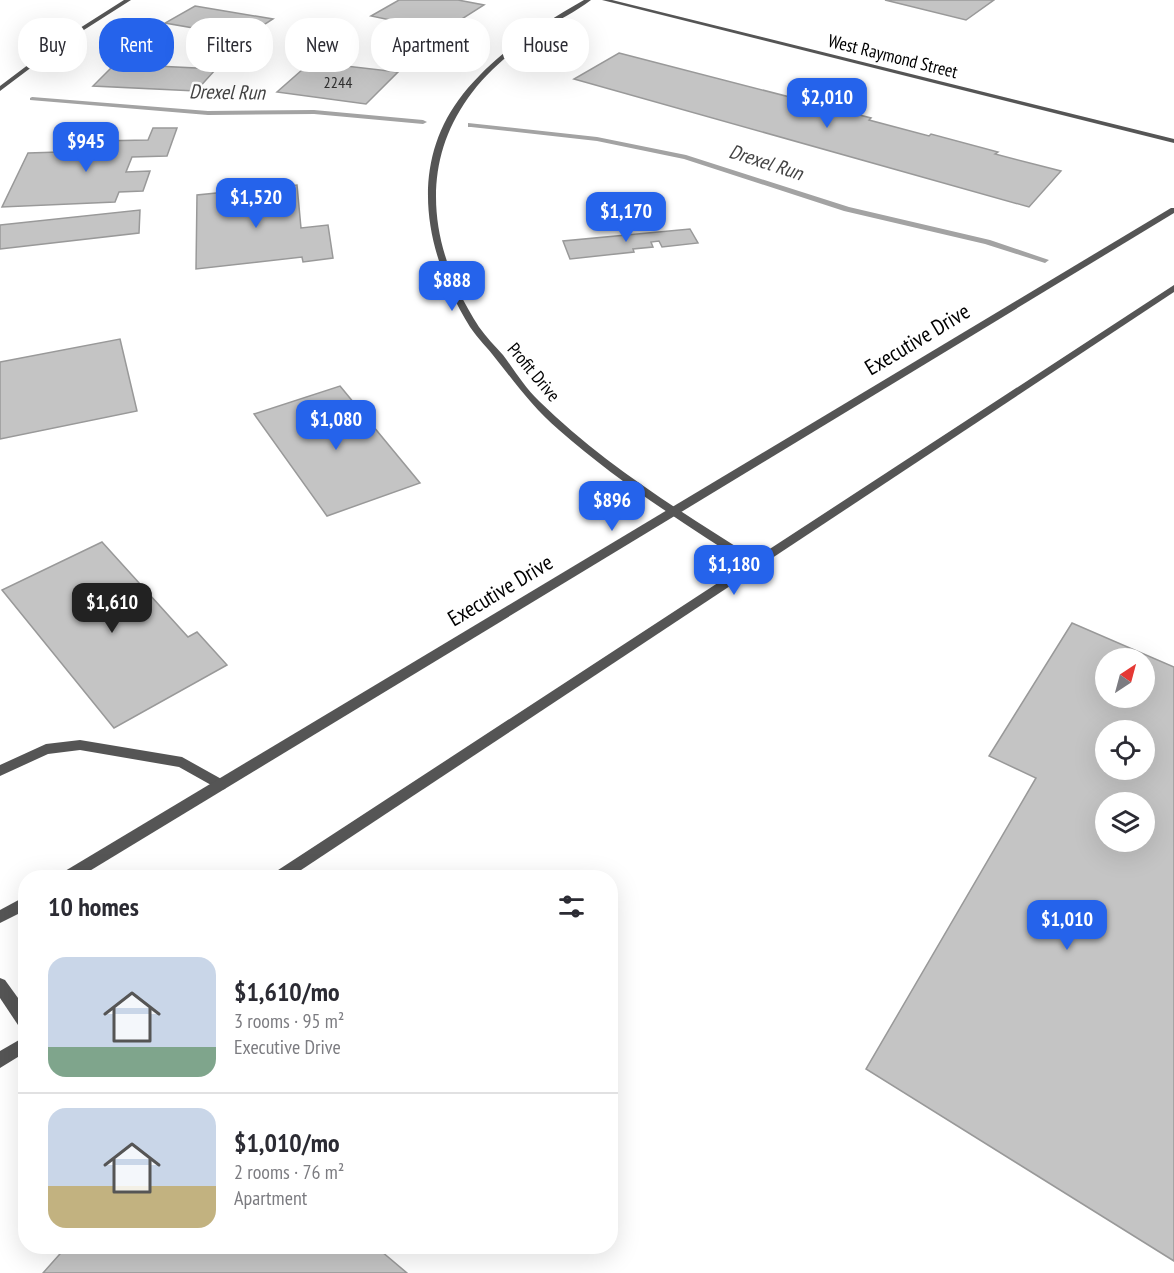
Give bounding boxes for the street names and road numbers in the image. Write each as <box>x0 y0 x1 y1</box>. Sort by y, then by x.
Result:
street label: West Raymond Street <box>826 29 960 83</box>
street label: Executive Drive <box>859 297 975 381</box>
street label: Profit Drive <box>503 338 565 406</box>
street label: Executive Drive <box>442 548 558 632</box>

